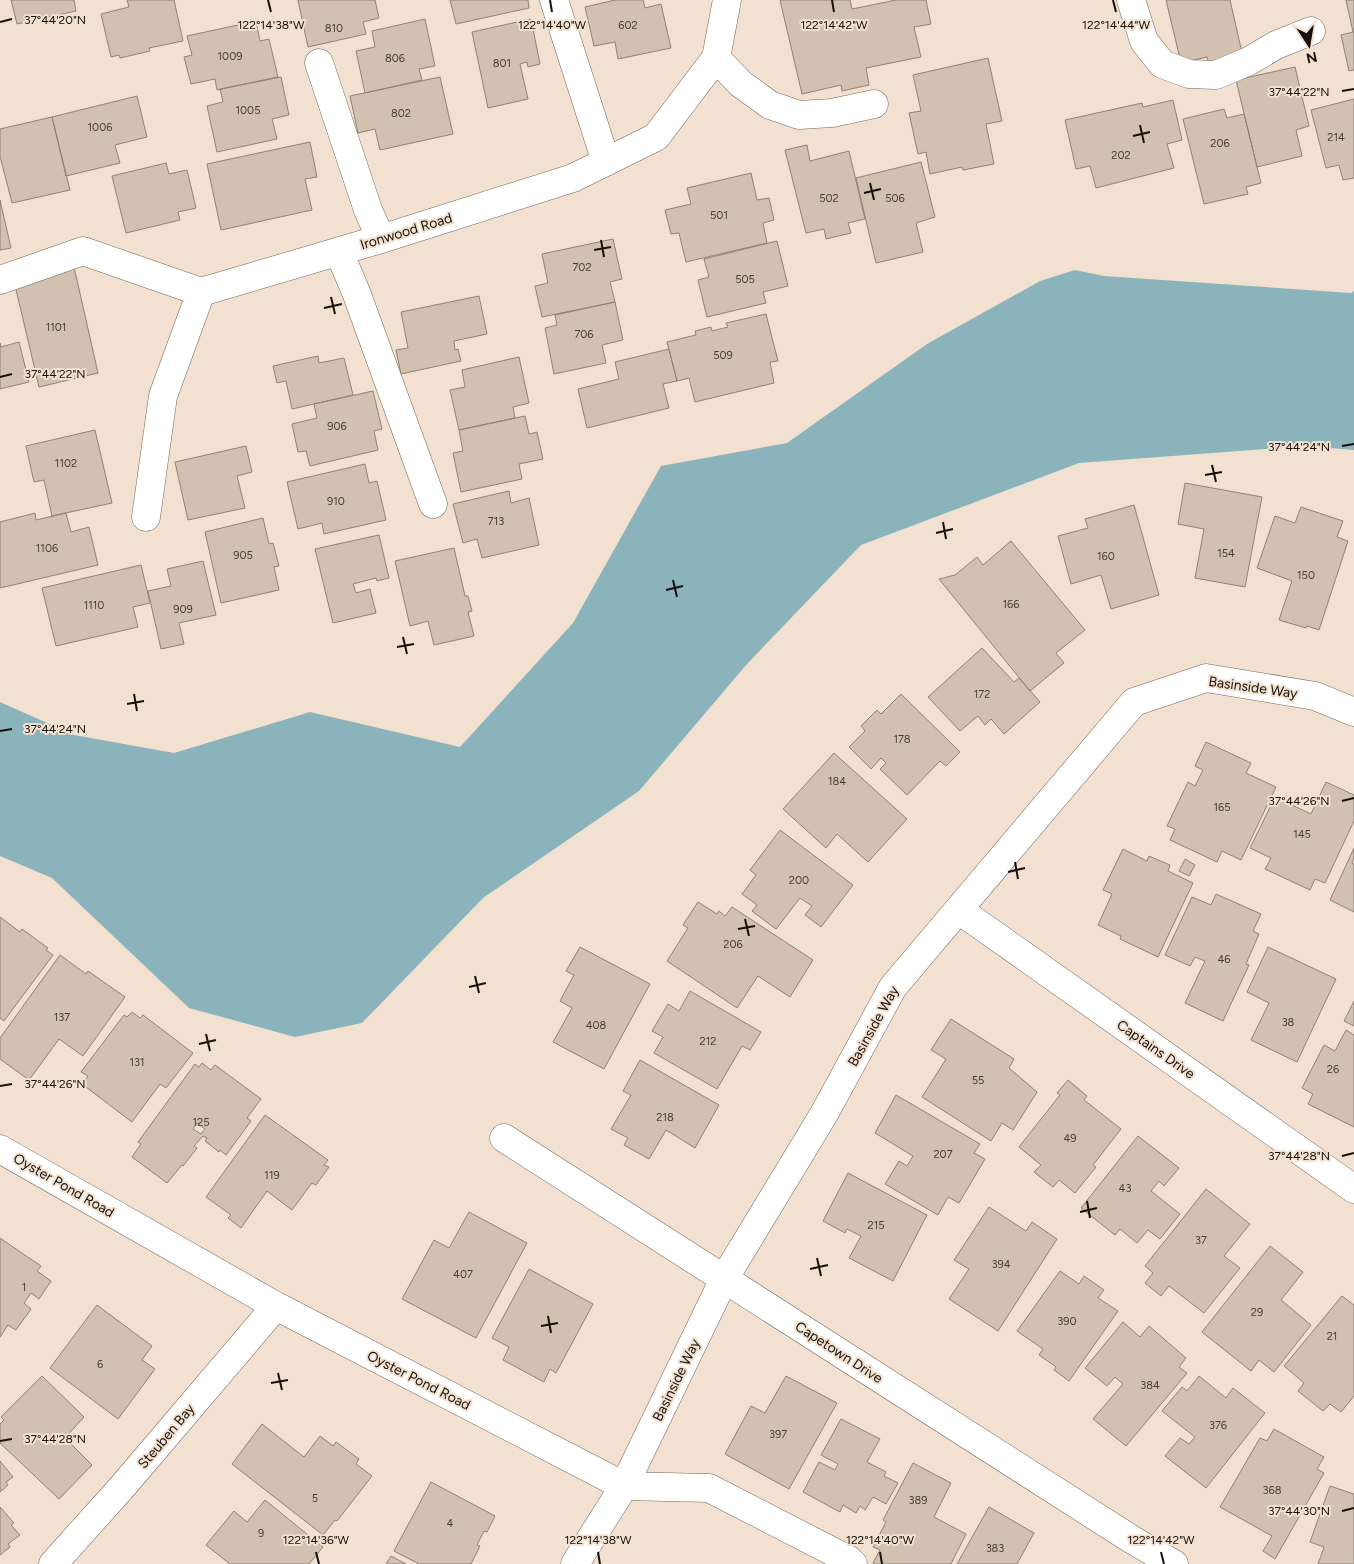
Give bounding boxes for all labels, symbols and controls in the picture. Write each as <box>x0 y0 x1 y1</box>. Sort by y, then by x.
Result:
text: 37°44'20"N <box>24 13 86 27</box>
text: 122°14'38"W <box>238 18 305 32</box>
text: 122°14'40"W <box>518 18 587 32</box>
text: 122°14'42"W <box>800 18 868 32</box>
text: 122°14'44"W <box>1082 18 1150 32</box>
house number: 602 <box>618 19 638 32</box>
north arrow <box>1284 20 1334 70</box>
house number: 810 <box>325 22 343 35</box>
text: N <box>1305 48 1319 67</box>
house number: 1009 <box>218 50 242 63</box>
house number: 806 <box>385 52 405 65</box>
house number: 801 <box>493 57 511 70</box>
text: 37°44'22"N <box>1268 85 1330 99</box>
house number: 1005 <box>236 104 260 117</box>
house number: 802 <box>391 107 411 120</box>
house number: 1006 <box>88 121 112 134</box>
house number: 214 <box>1327 131 1345 144</box>
house number: 206 <box>1210 137 1230 150</box>
house number: 202 <box>1111 149 1131 162</box>
house number: 502 <box>819 192 839 205</box>
house number: 506 <box>885 192 905 205</box>
street label: Ironwood Road <box>358 209 454 254</box>
house number: 501 <box>710 209 728 222</box>
house number: 702 <box>572 261 592 274</box>
house number: 505 <box>735 273 755 286</box>
house number: 1101 <box>46 321 66 334</box>
house number: 706 <box>574 328 594 341</box>
house number: 509 <box>713 349 733 362</box>
text: 37°44'22"N <box>24 367 86 381</box>
house number: 906 <box>327 420 347 433</box>
text: 37°44'24"N <box>1268 440 1330 454</box>
house number: 1102 <box>55 457 77 470</box>
house number: 910 <box>327 495 345 508</box>
house number: 713 <box>488 515 504 528</box>
house number: 1106 <box>36 542 58 555</box>
house number: 154 <box>1217 547 1235 560</box>
house number: 905 <box>233 549 253 562</box>
house number: 160 <box>1097 550 1115 563</box>
house number: 150 <box>1297 569 1315 582</box>
house number: 166 <box>1003 598 1020 611</box>
house number: 1110 <box>84 599 104 612</box>
house number: 909 <box>173 603 193 616</box>
street label: Basinside Way <box>1207 673 1299 702</box>
house number: 172 <box>974 688 990 701</box>
text: 37°44'24"N <box>24 722 86 736</box>
house number: 178 <box>893 733 911 746</box>
house number: 184 <box>828 775 846 788</box>
text: 37°44'26"N <box>1268 794 1330 808</box>
house number: 165 <box>1213 801 1231 814</box>
house number: 145 <box>1293 828 1311 841</box>
house number: 200 <box>789 874 809 887</box>
house number: 206 <box>723 938 743 951</box>
house number: 46 <box>1217 953 1231 966</box>
street label: Basinside Way <box>844 982 903 1070</box>
house number: 137 <box>54 1011 70 1024</box>
street label: Captains Drive <box>1113 1016 1198 1083</box>
house number: 38 <box>1282 1016 1295 1029</box>
house number: 408 <box>586 1019 607 1032</box>
house number: 212 <box>700 1035 716 1048</box>
house number: 131 <box>129 1056 145 1069</box>
house number: 26 <box>1327 1063 1339 1076</box>
house number: 55 <box>972 1074 984 1087</box>
text: 37°44'26"N <box>24 1077 86 1091</box>
house number: 218 <box>656 1111 674 1124</box>
house number: 125 <box>192 1116 210 1129</box>
house number: 49 <box>1063 1132 1077 1145</box>
house number: 207 <box>933 1148 953 1161</box>
text: 37°44'28"N <box>1268 1149 1330 1163</box>
street label: Oyster Pond Road <box>10 1150 117 1221</box>
house number: 119 <box>264 1169 280 1182</box>
house number: 43 <box>1119 1182 1131 1195</box>
house number: 215 <box>867 1219 885 1232</box>
house number: 37 <box>1195 1234 1207 1247</box>
house number: 394 <box>991 1258 1011 1271</box>
house number: 407 <box>453 1268 473 1281</box>
house number: 1 <box>22 1281 26 1294</box>
house number: 29 <box>1251 1306 1263 1319</box>
house number: 390 <box>1057 1315 1077 1328</box>
street label: Capetown Drive <box>792 1318 886 1387</box>
house number: 21 <box>1327 1330 1337 1343</box>
street label: Basinside Way <box>649 1336 704 1424</box>
street label: Oyster Pond Road <box>364 1347 473 1414</box>
house number: 6 <box>97 1358 103 1371</box>
house number: 384 <box>1140 1379 1160 1392</box>
street label: Steuben Bay <box>134 1400 199 1472</box>
house number: 376 <box>1209 1419 1227 1432</box>
house number: 397 <box>769 1428 787 1441</box>
text: 37°44'28"N <box>24 1432 86 1446</box>
house number: 368 <box>1263 1484 1282 1497</box>
house number: 5 <box>312 1492 318 1505</box>
house number: 389 <box>909 1494 927 1507</box>
text: 37°44'30"N <box>1268 1504 1330 1518</box>
house number: 4 <box>447 1517 454 1530</box>
house number: 9 <box>258 1527 264 1540</box>
text: 122°14'36"W <box>283 1533 350 1547</box>
text: 122°14'38"W <box>565 1533 632 1547</box>
text: 122°14'40"W <box>846 1533 915 1547</box>
text: 122°14'42"W <box>1127 1533 1195 1547</box>
house number: 383 <box>986 1542 1004 1555</box>

